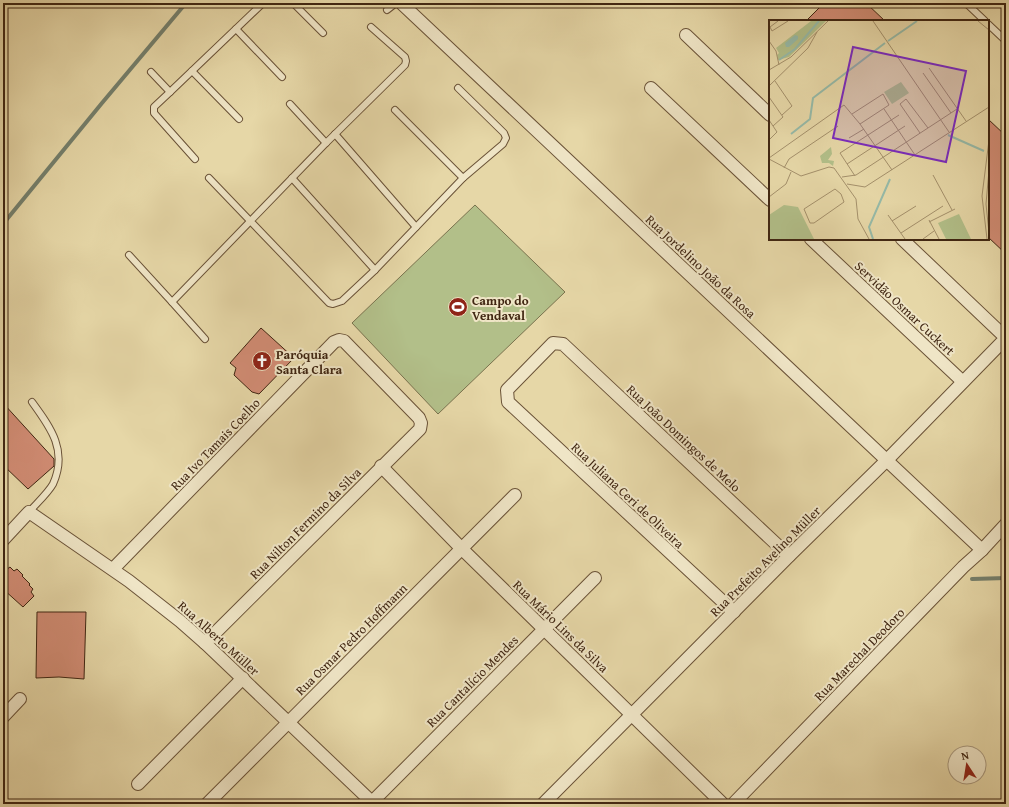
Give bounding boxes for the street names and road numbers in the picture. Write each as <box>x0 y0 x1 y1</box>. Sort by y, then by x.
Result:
street label: Rua Jordelino João da Rosa <box>641 210 761 323</box>
street label: Servidão Osmar Cuckert <box>850 257 959 360</box>
street label: Rua João Domingos de Melo <box>622 380 745 497</box>
street label: Rua Ivo Tamais Coelho <box>166 394 265 495</box>
street label: Rua Juliana Ceri de Oliveira <box>567 438 689 553</box>
street label: Rua Nilton Fermino da Silva <box>245 463 366 583</box>
street label: Rua Prefeito Avelino Müller <box>706 501 825 621</box>
street label: Rua Mário Lins da Silva <box>509 576 613 678</box>
street label: Rua Osmar Pedro Hoffmann <box>291 579 412 700</box>
street label: Rua Alberto Müller <box>174 597 264 681</box>
street label: Rua Marechal Deodoro <box>810 603 909 705</box>
street label: Rua Cantalício Mendes <box>422 631 523 732</box>

